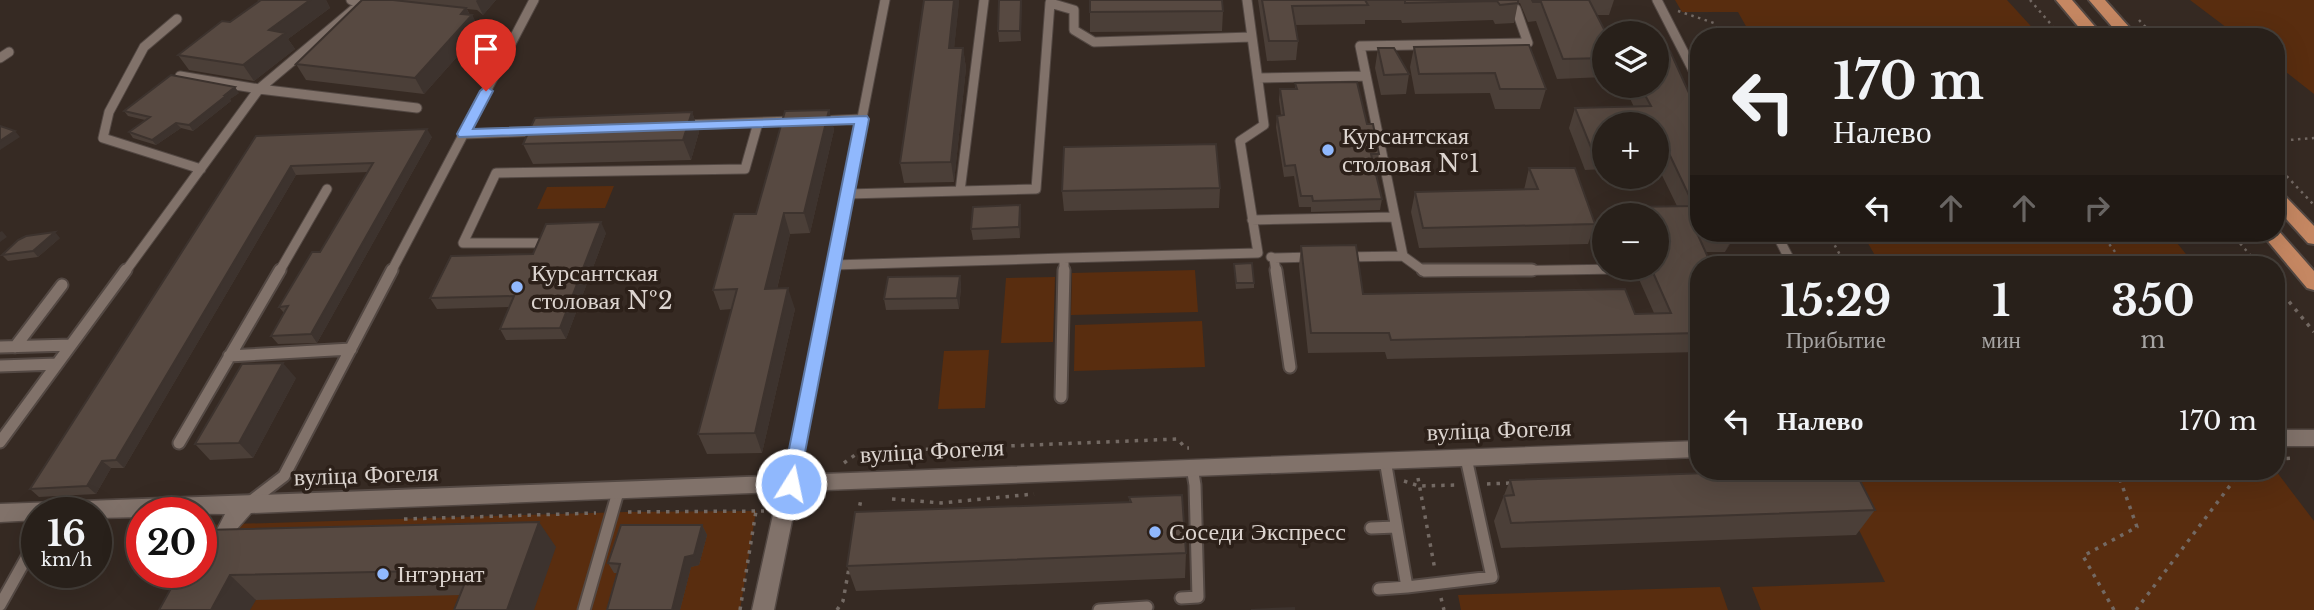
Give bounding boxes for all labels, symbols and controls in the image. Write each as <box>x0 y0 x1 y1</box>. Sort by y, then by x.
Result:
pin <box>456 19 516 91</box>
map controls <box>1592 21 1669 280</box>
button: layers <box>1592 21 1669 98</box>
icon: arrive <box>467 30 505 68</box>
text: 170 m <box>1833 51 1984 112</box>
icon: left <box>1718 56 1809 147</box>
button: + <box>1592 112 1669 189</box>
text: Налево <box>1833 112 1932 152</box>
place label: Курсантская столовая №1 <box>1342 121 1480 178</box>
marker: Курсантская столовая №1 <box>1320 142 1336 158</box>
icon: left <box>1859 189 1897 227</box>
icon: ahead <box>1932 189 1970 227</box>
icon: ahead <box>2005 189 2043 227</box>
icon: right <box>2078 189 2116 227</box>
button: − <box>1592 203 1669 280</box>
place label: Курсантская столовая №2 <box>531 258 673 315</box>
text: 15:29 <box>1780 275 1891 327</box>
text: 1 <box>1992 275 2010 327</box>
text: 350 <box>2111 275 2195 327</box>
marker: Курсантская столовая №2 <box>509 279 525 295</box>
text: Прибытие <box>1786 326 1886 354</box>
text: мин <box>1982 326 2021 354</box>
text: m <box>2141 326 2165 354</box>
icon: left <box>1718 402 1756 440</box>
text: Налево <box>1777 405 1863 437</box>
text: 170 m <box>2178 405 2257 437</box>
street label: вуліца Фогеля <box>1426 412 1572 447</box>
street label: вуліца Фогеля <box>859 432 1005 469</box>
position arrow <box>754 447 828 521</box>
street label: вуліца Фогеля <box>293 457 439 492</box>
speed limit sign: 20 <box>126 497 217 588</box>
text: 16 <box>47 512 86 555</box>
place label: Соседи Экспресс <box>1169 517 1346 546</box>
marker: Соседи Экспресс <box>1147 524 1163 540</box>
text: km/h <box>41 549 92 571</box>
place label: Інтэрнат <box>397 559 485 588</box>
marker: Інтэрнат <box>375 566 391 582</box>

